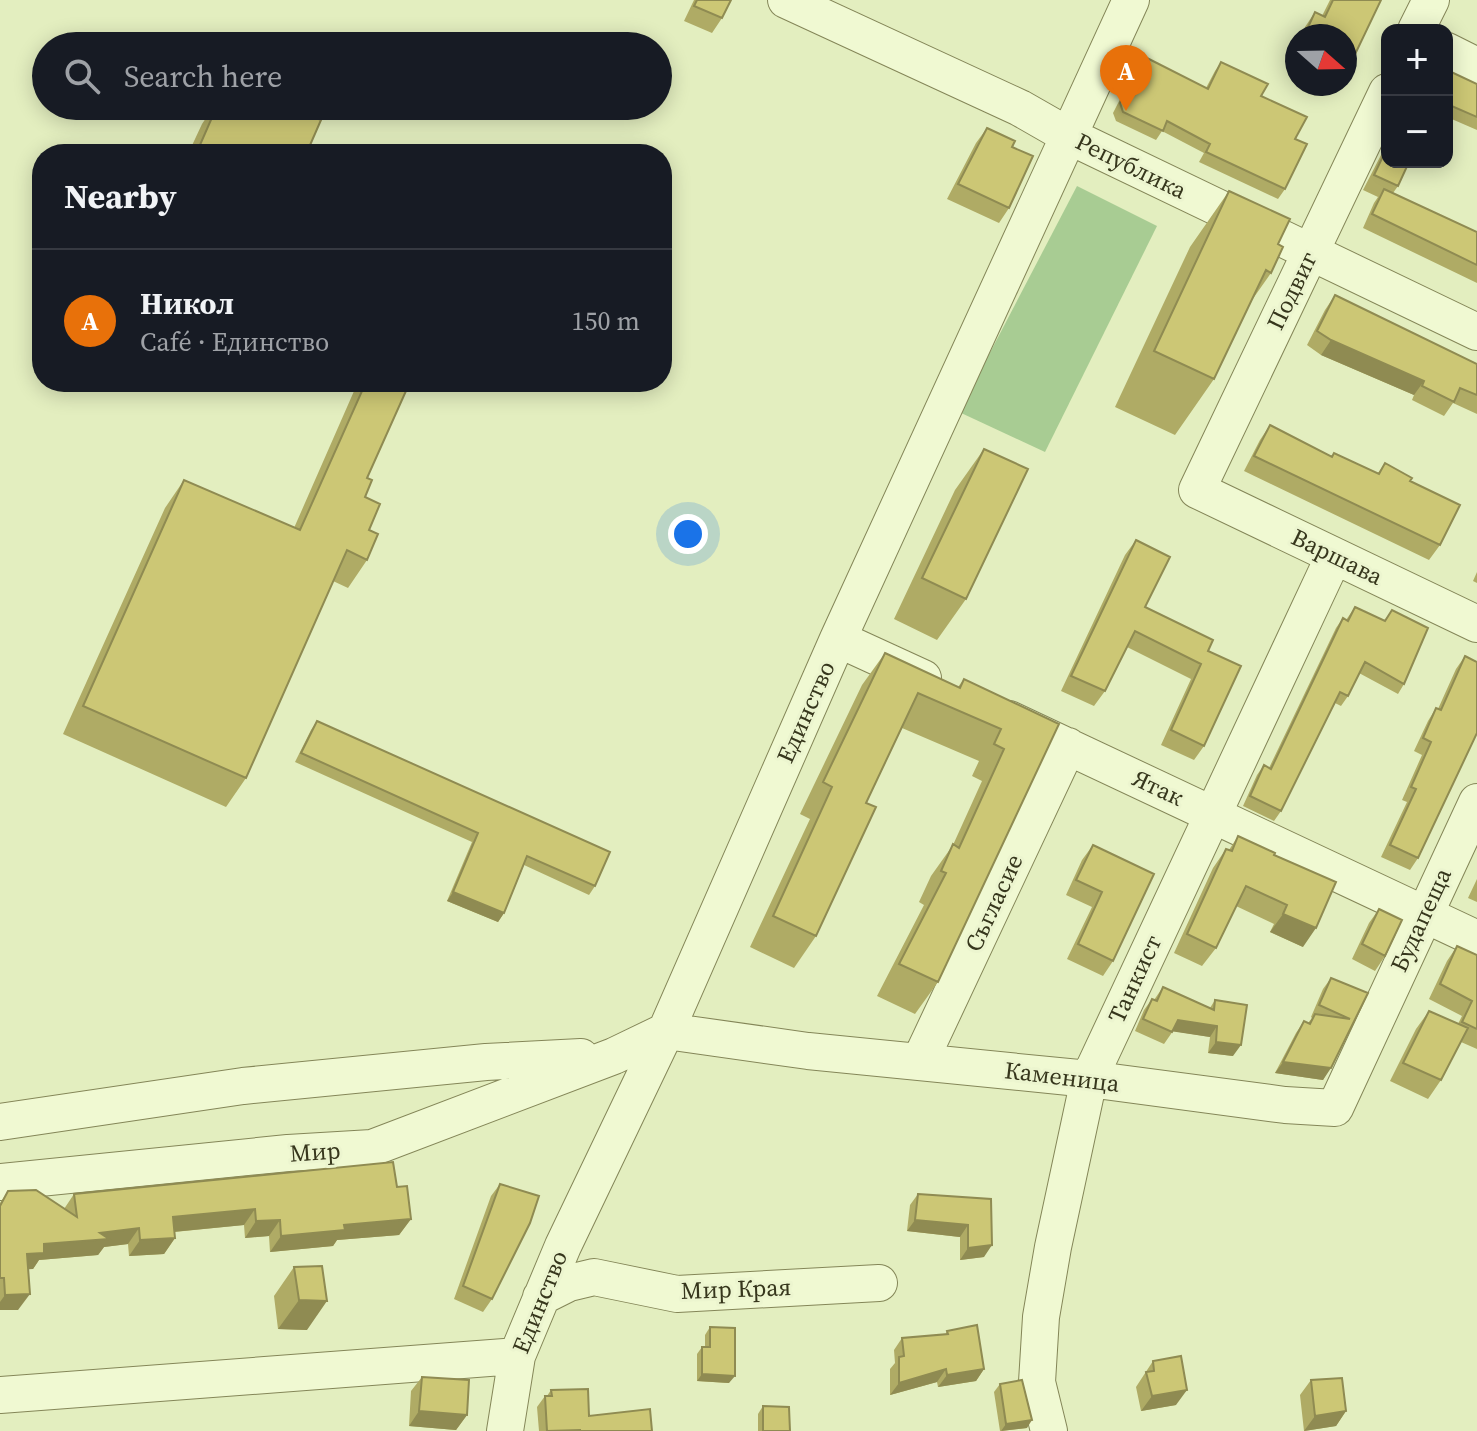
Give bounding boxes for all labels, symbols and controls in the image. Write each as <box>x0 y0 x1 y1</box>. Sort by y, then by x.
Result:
north arrow <box>1285 24 1357 96</box>
map controls <box>1381 24 1453 168</box>
button: + <box>1381 24 1453 96</box>
search box <box>32 32 672 120</box>
pin: A <box>1100 45 1152 111</box>
icon: search <box>60 54 104 98</box>
text: Search here <box>124 56 282 97</box>
button: − <box>1381 96 1453 168</box>
street label: Република <box>1070 124 1193 207</box>
text: Nearby <box>64 173 177 219</box>
street label: Подвиг <box>1259 246 1325 335</box>
text: Никол <box>140 283 234 324</box>
text: A <box>81 303 99 339</box>
text: 150 m <box>572 303 640 339</box>
text: Café · Единство <box>140 324 329 360</box>
your location <box>668 514 708 554</box>
street label: Варшава <box>1286 520 1389 593</box>
street label: Единство <box>768 656 843 768</box>
street label: Ятак <box>1127 761 1189 814</box>
street label: Съгласие <box>957 849 1031 957</box>
street label: Будапеща <box>1382 862 1459 977</box>
street label: Танкист <box>1100 929 1169 1028</box>
street label: Каменица <box>1003 1053 1122 1100</box>
street label: Мир <box>288 1133 341 1170</box>
street label: Единство <box>504 1245 575 1358</box>
street label: Мир Края <box>680 1270 792 1307</box>

